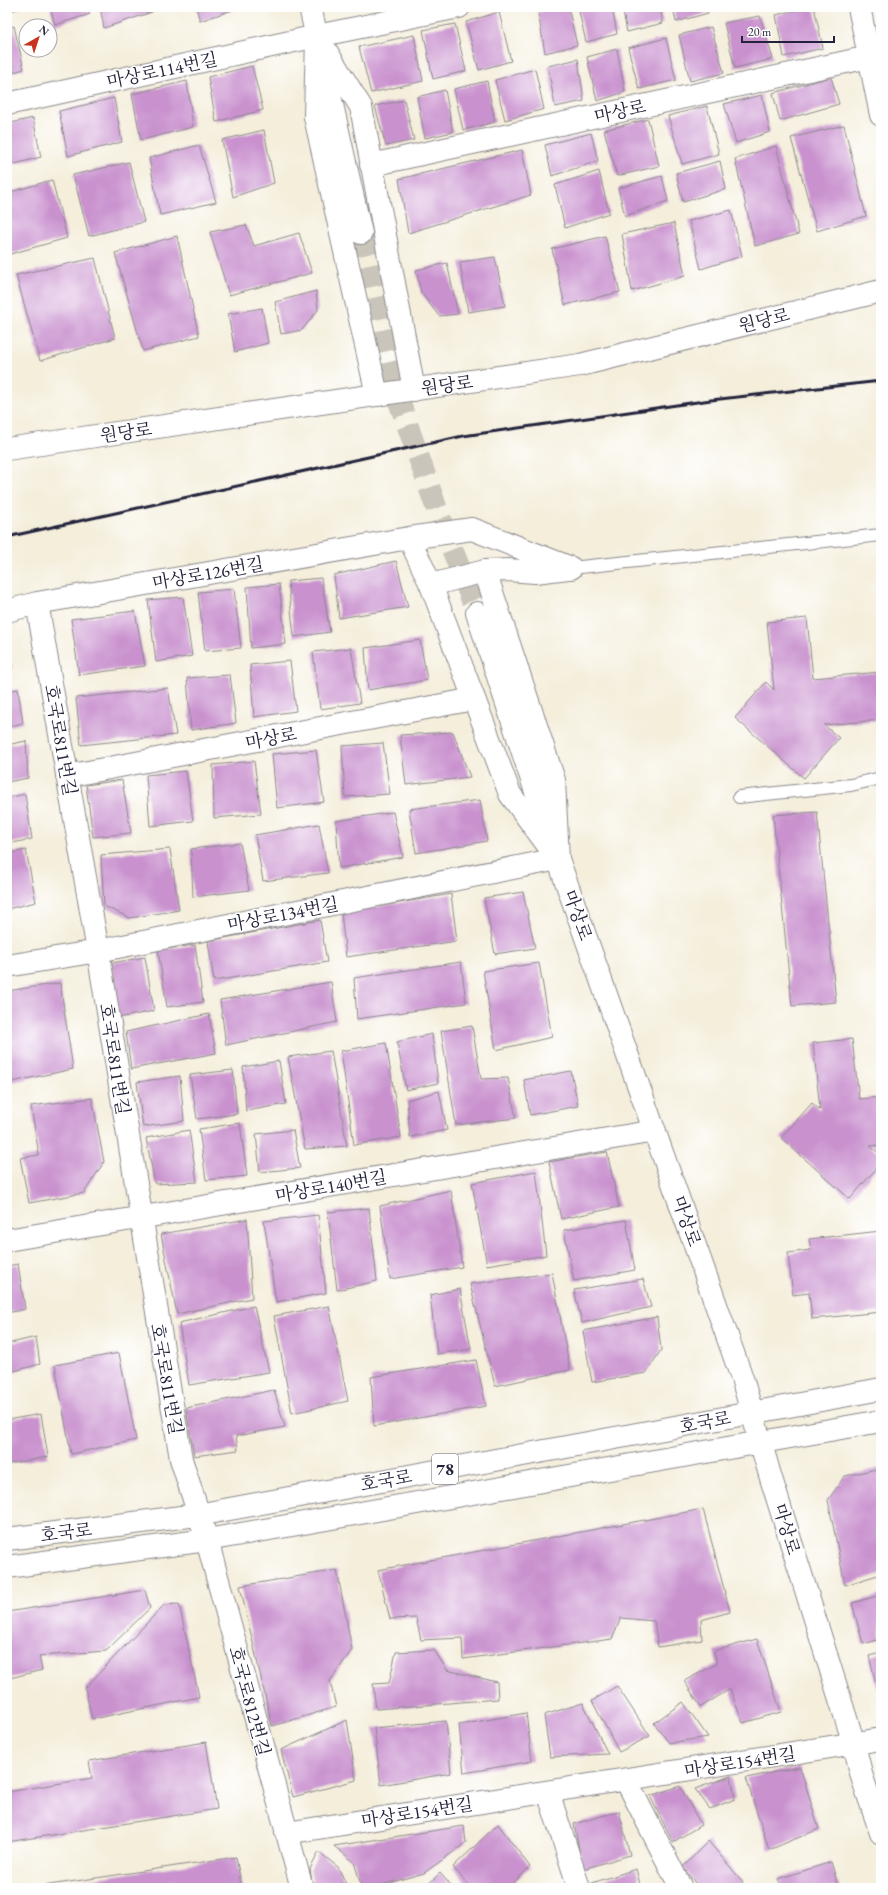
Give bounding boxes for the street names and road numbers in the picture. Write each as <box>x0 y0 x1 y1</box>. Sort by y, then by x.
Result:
street label: 마상로114번길 <box>104 47 220 93</box>
street label: 마상로 <box>592 94 648 128</box>
street label: 원당로 <box>736 303 792 337</box>
street label: 원당로 <box>420 370 474 400</box>
street label: 원당로 <box>99 417 153 447</box>
street label: 마상로126번길 <box>150 552 266 594</box>
street label: 호국로811번길 <box>40 682 82 798</box>
street label: 마상로 <box>243 722 299 754</box>
street label: 마상로 <box>558 887 598 943</box>
street label: 마상로134번길 <box>225 892 341 936</box>
street label: 호국로811번길 <box>95 1001 135 1117</box>
street label: 마상로140번길 <box>273 1165 389 1207</box>
street label: 마상로 <box>668 1193 706 1249</box>
street label: 호국로811번길 <box>146 1321 188 1437</box>
street label: 호국로 <box>677 1406 733 1438</box>
road number: 78 <box>432 1454 458 1484</box>
street label: 호국로 <box>358 1464 414 1496</box>
street label: 마상로 <box>768 1501 806 1557</box>
street label: 호국로 <box>39 1517 93 1547</box>
street label: 호국로812번길 <box>224 1644 276 1758</box>
street label: 마상로154번길 <box>682 1742 798 1782</box>
street label: 마상로154번길 <box>359 1792 475 1832</box>

